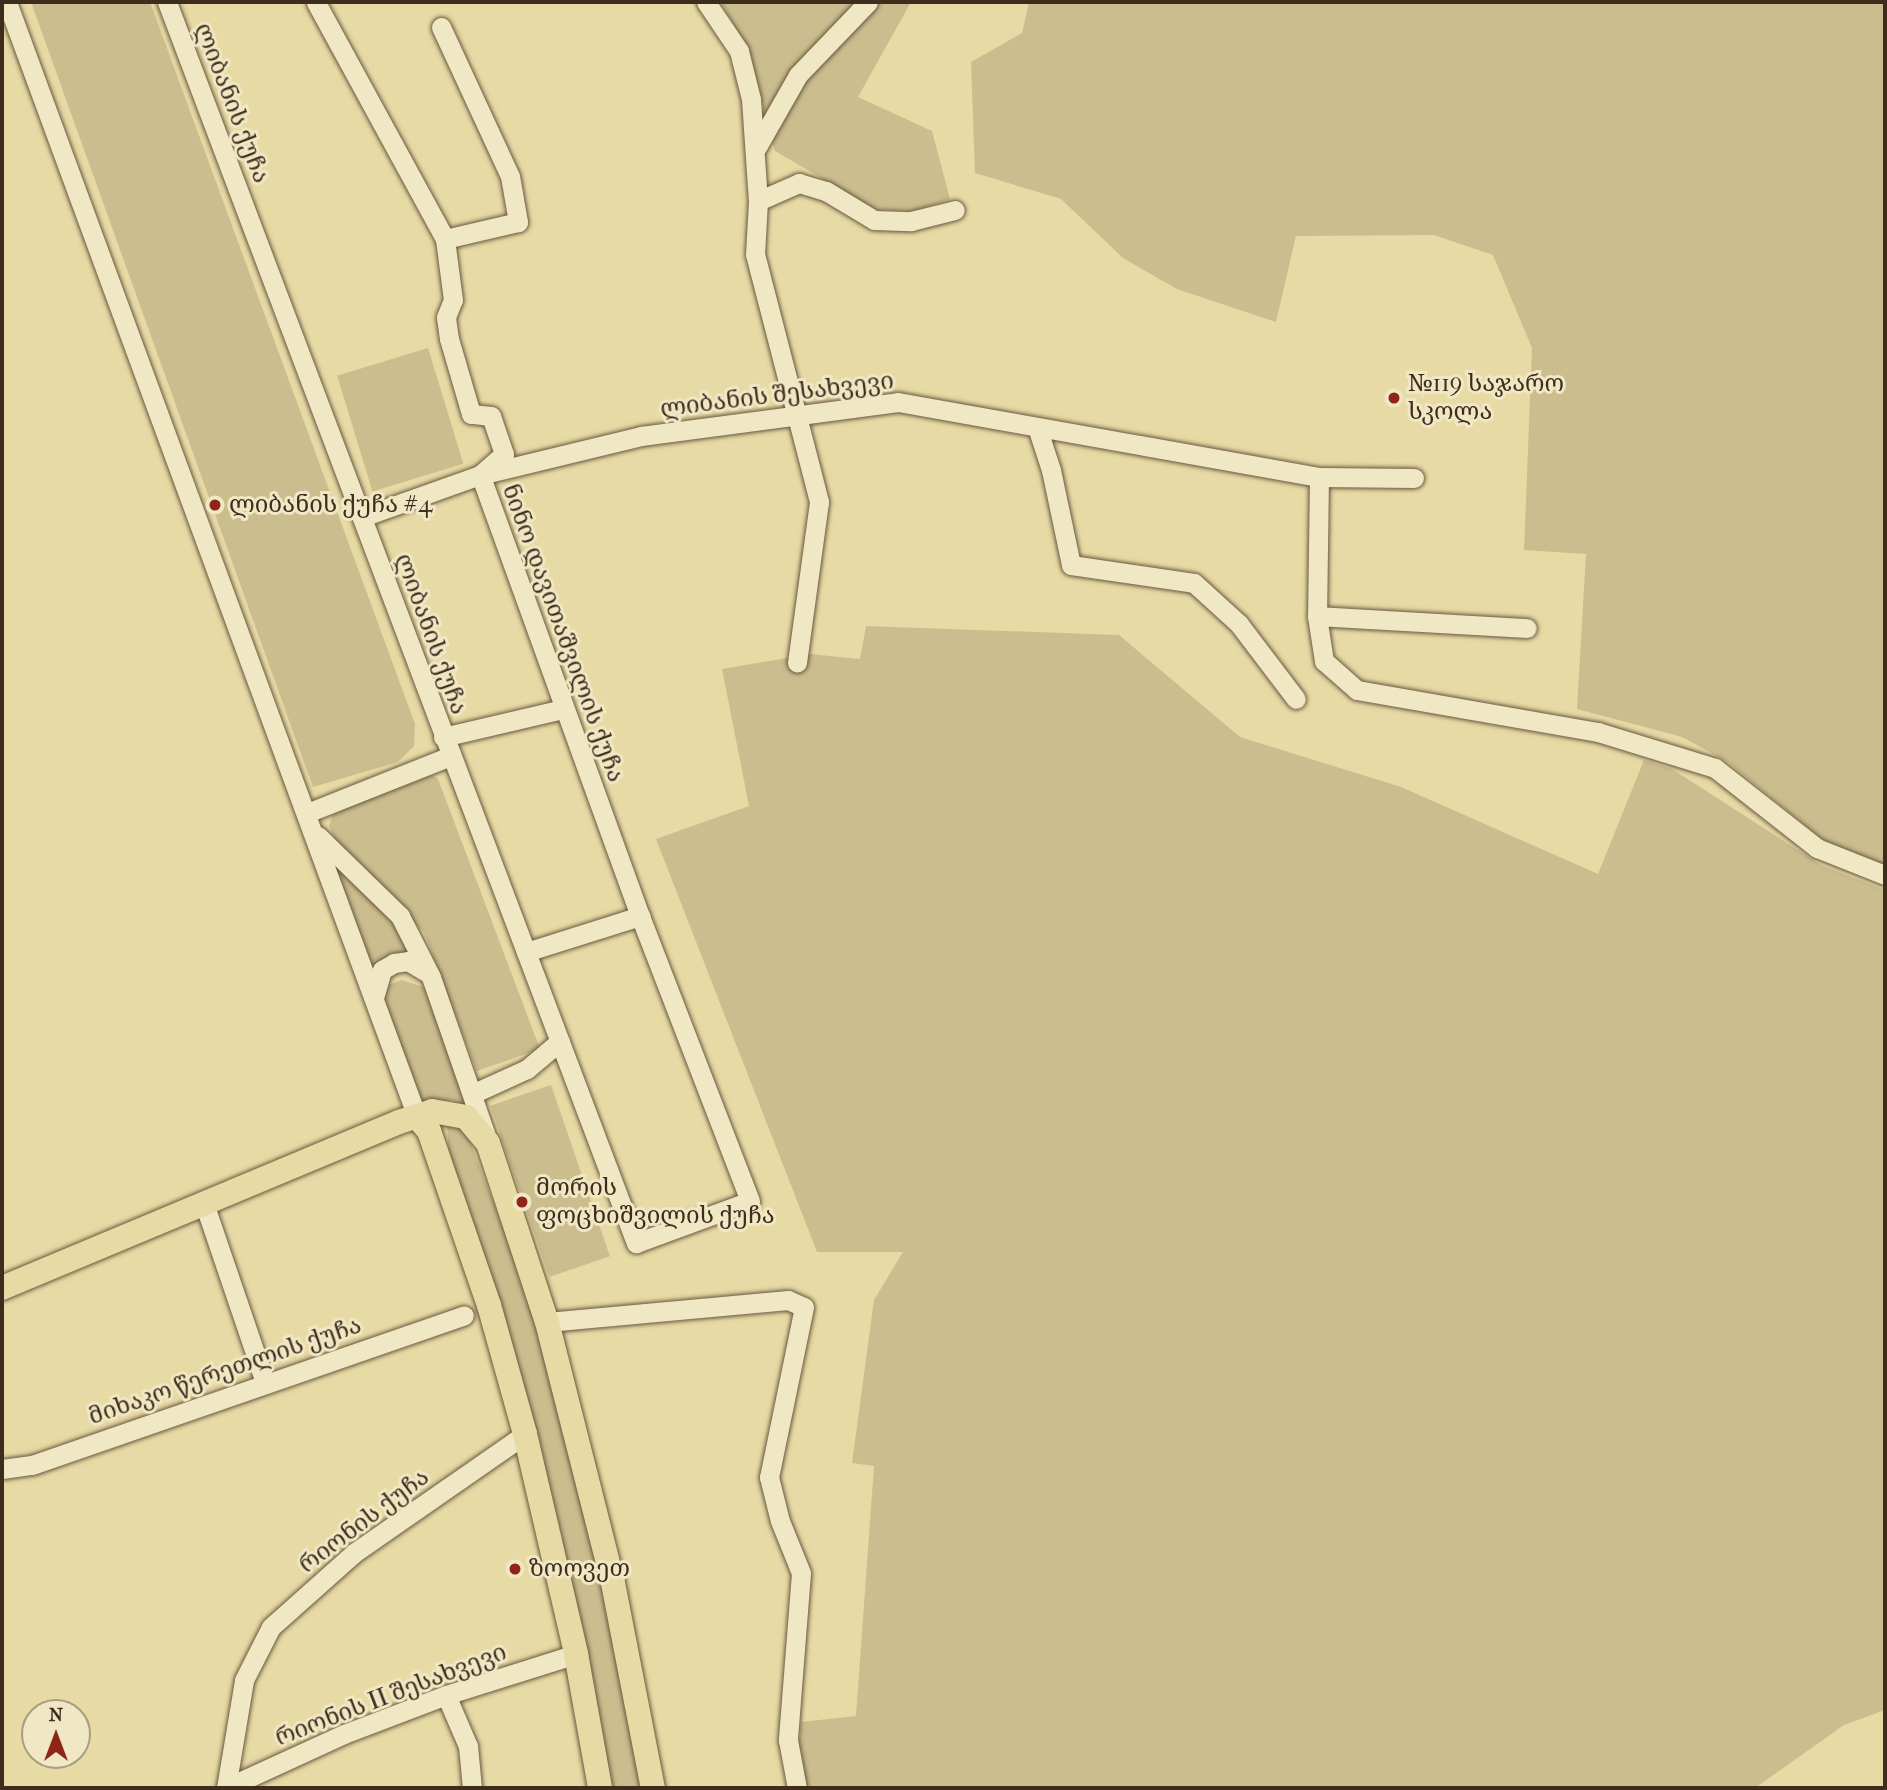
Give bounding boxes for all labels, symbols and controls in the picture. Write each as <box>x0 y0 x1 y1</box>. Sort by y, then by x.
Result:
street label: ლიბანის ქუჩა <box>188 19 276 187</box>
street label: ლიბანის შესახვევი <box>659 366 895 424</box>
place label: №119 საჯარო სკოლა <box>1408 370 1564 426</box>
marker: №119 საჯარო სკოლა <box>1386 390 1402 406</box>
street label: ნინო დავითაშვილის ქუჩა <box>496 480 630 786</box>
place label: ლიბანის ქუჩა #4 <box>229 491 432 519</box>
marker: ლიბანის ქუჩა #4 <box>207 497 223 513</box>
street label: ლიბანის ქუჩა <box>389 550 473 718</box>
place label: მორის ფოცხიშვილის ქუჩა <box>536 1174 775 1230</box>
marker: მორის ფოცხიშვილის ქუჩა <box>514 1194 530 1210</box>
street label: მიხაკო წერეთლის ქუჩა <box>85 1311 365 1431</box>
street label: რიონის ქუჩა <box>293 1463 435 1579</box>
place label: ზოოვეთ <box>529 1555 630 1583</box>
marker: ზოოვეთ <box>507 1561 523 1577</box>
street label: რიონის II შესახვევი <box>271 1638 511 1752</box>
north arrow <box>21 1699 91 1769</box>
text: N <box>49 1704 63 1726</box>

